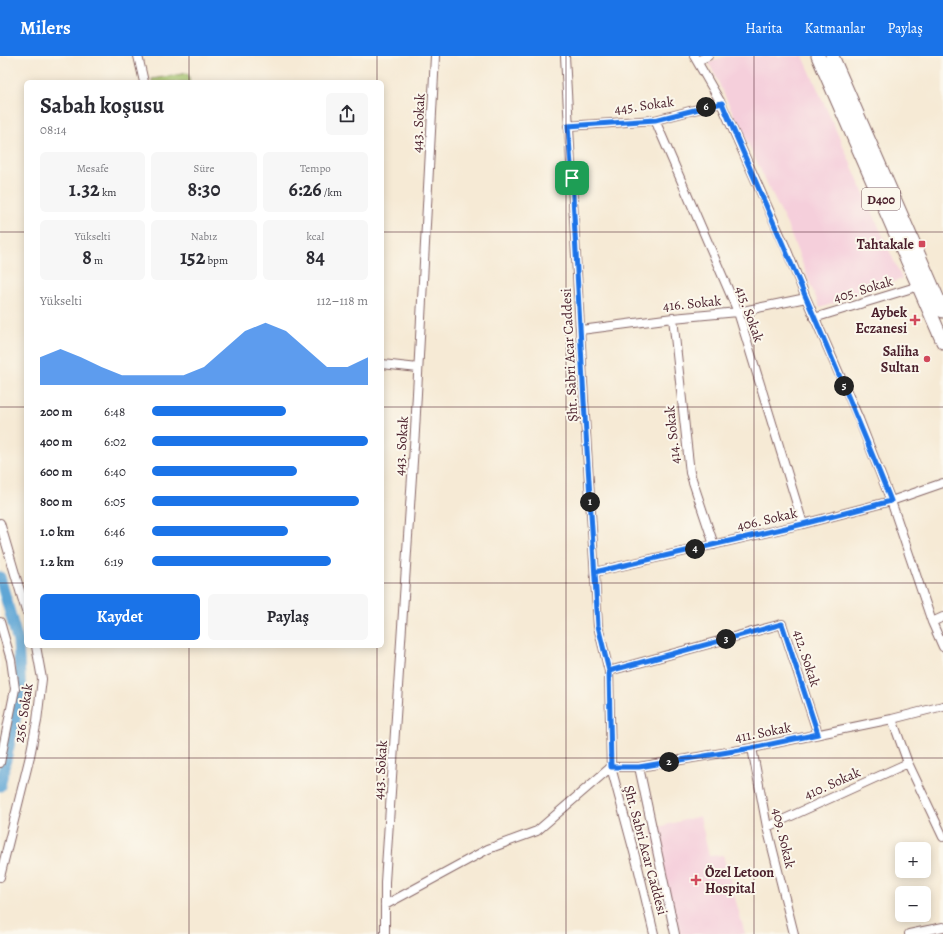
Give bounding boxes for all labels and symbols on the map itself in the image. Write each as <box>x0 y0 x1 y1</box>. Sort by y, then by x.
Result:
street label: 445. Sokak <box>613 92 675 119</box>
street label: 443. Sokak <box>407 93 430 153</box>
pin: 6 <box>696 97 716 117</box>
pin <box>555 161 589 195</box>
road number: D400 <box>862 188 900 210</box>
place label: Tahtakale <box>857 235 915 254</box>
marker: Tahtakale <box>917 239 927 249</box>
street label: 405. Sokak <box>831 271 895 307</box>
street label: 415. Sokak <box>731 284 768 345</box>
street label: Şht. Sabri Acar Caddesi <box>557 288 582 422</box>
street label: 416. Sokak <box>662 291 722 316</box>
place label: Aybek Eczanesi <box>856 303 908 338</box>
marker: Aybek Eczanesi <box>910 315 920 325</box>
place label: Saliha Sultan <box>881 342 919 377</box>
marker: Saliha Sultan <box>922 354 932 364</box>
pin: 5 <box>834 376 854 396</box>
street label: 414. Sokak <box>660 405 685 465</box>
street label: 443. Sokak <box>390 416 413 476</box>
pin: 1 <box>580 492 600 512</box>
street label: 406. Sokak <box>735 503 799 536</box>
pin: 4 <box>685 539 705 559</box>
street label: 412. Sokak <box>788 627 825 689</box>
pin: 3 <box>716 629 736 649</box>
street label: 256. Sokak <box>9 682 38 744</box>
street label: 411. Sokak <box>733 718 793 747</box>
street label: 443. Sokak <box>369 740 392 800</box>
pin: 2 <box>659 752 679 772</box>
street label: 410. Sokak <box>801 763 863 804</box>
street label: Şht. Sabri Acar Caddesi <box>619 783 672 917</box>
street label: 409. Sokak <box>767 806 800 870</box>
place label: Özel Letoon Hospital <box>705 863 774 898</box>
marker: Özel Letoon Hospital <box>690 874 702 886</box>

